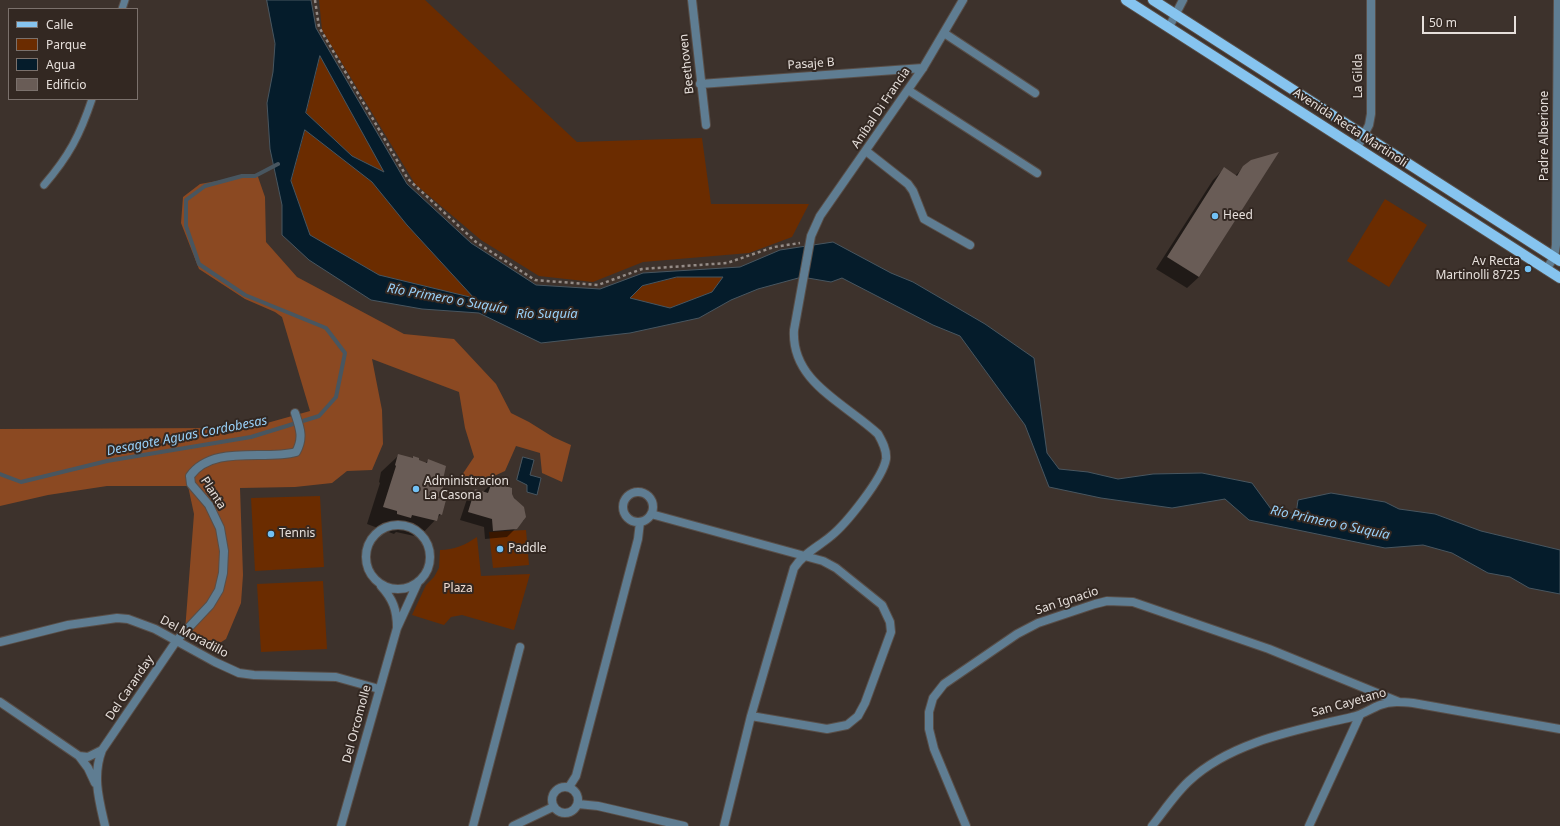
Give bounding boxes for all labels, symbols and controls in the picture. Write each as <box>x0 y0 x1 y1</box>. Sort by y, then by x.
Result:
legend <box>8 8 138 100</box>
scale bar <box>1424 8 1518 34</box>
text: 50 m <box>1429 14 1457 31</box>
text: Calle <box>46 16 73 33</box>
street label: Beethoven <box>677 33 697 95</box>
text: Parque <box>46 36 86 53</box>
street label: La Gilda <box>1352 53 1366 99</box>
street label: Pasaje B <box>787 55 835 73</box>
text: Agua <box>46 56 75 73</box>
street label: Aníbal Di Francia <box>849 65 913 151</box>
text: Edificio <box>46 76 87 93</box>
street label: Avenida Recta Martinoli <box>1290 86 1410 170</box>
street label: Padre Alberione <box>1538 91 1552 181</box>
place label: Heed <box>1223 209 1253 223</box>
marker: Heed <box>1210 211 1220 221</box>
place label: Av Recta Martinolli 8725 <box>1435 255 1520 283</box>
marker: Av Recta Martinolli 8725 <box>1523 264 1533 274</box>
water label: Río Primero o Suquía <box>386 281 508 317</box>
water label: Río Suquía <box>516 306 578 322</box>
water label: Desagote Aguas Cordobesas <box>105 413 269 459</box>
street label: Planta <box>197 474 229 512</box>
place label: Administracion La Casona <box>424 475 509 503</box>
marker: Administracion La Casona <box>411 484 421 494</box>
water label: Río Primero o Suquía <box>1269 503 1391 543</box>
place label: Tennis <box>279 527 315 541</box>
marker: Tennis <box>266 529 276 539</box>
place label: Paddle <box>508 542 547 556</box>
marker: Paddle <box>495 544 505 554</box>
park label: Plaza <box>443 582 473 596</box>
street label: San Ignacio <box>1034 584 1100 618</box>
street label: Del Moradillo <box>157 613 231 661</box>
street label: Del Caranday <box>103 653 157 723</box>
street label: Del Orcomolle <box>340 683 374 765</box>
street label: San Cayetano <box>1310 685 1388 721</box>

